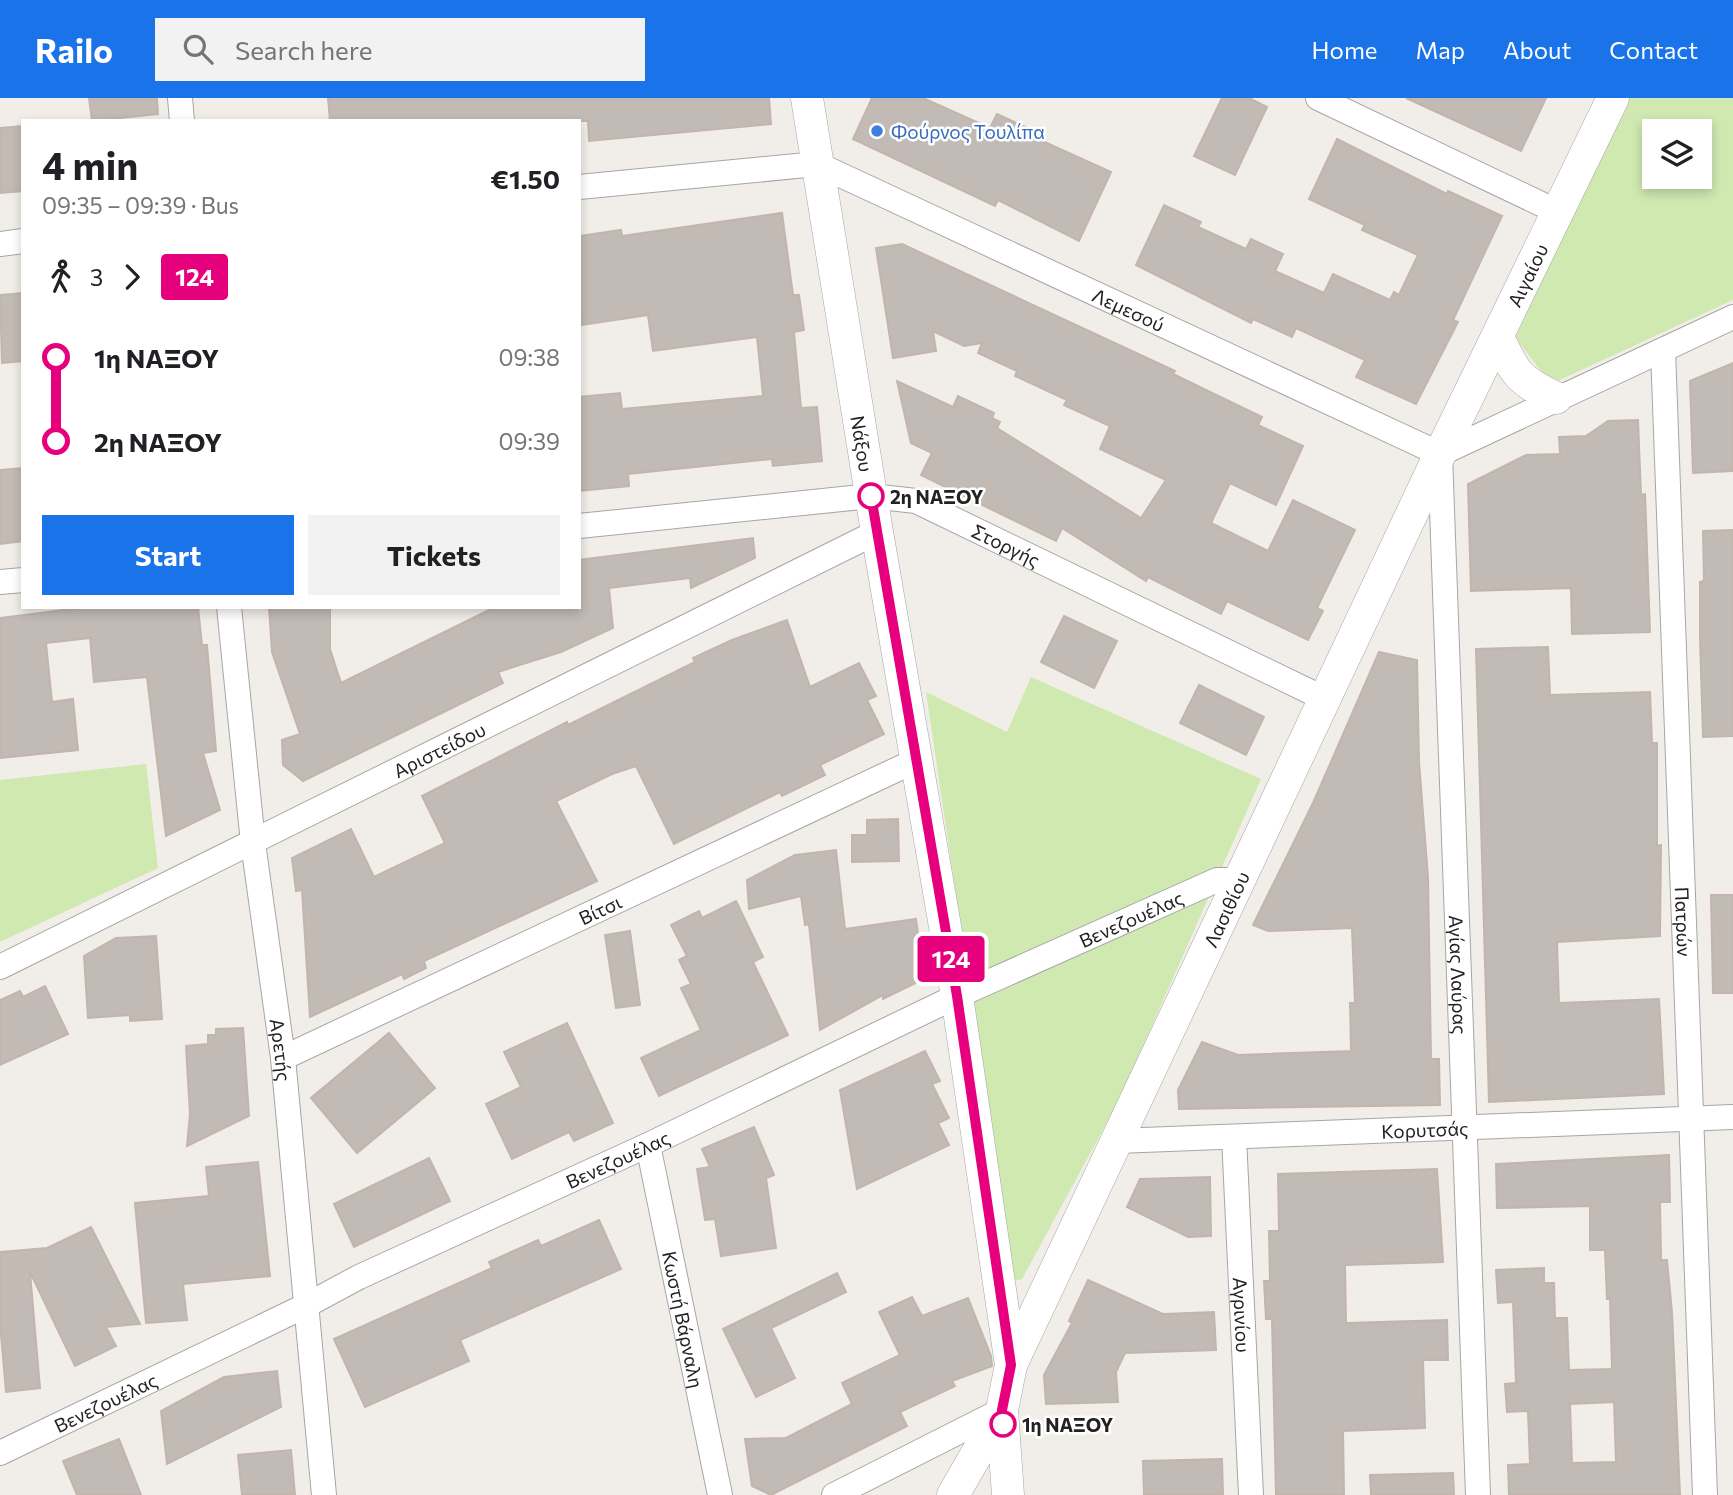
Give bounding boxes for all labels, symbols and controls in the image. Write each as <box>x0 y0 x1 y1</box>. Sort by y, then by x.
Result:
search box <box>155 18 645 81</box>
text: Railo <box>35 29 113 70</box>
icon: search <box>179 30 217 68</box>
text: Search here <box>235 34 372 65</box>
text: Home <box>1312 35 1378 64</box>
text: Map <box>1416 35 1465 64</box>
text: About <box>1503 35 1571 64</box>
text: Contact <box>1609 35 1698 64</box>
map controls <box>1642 119 1712 189</box>
button: layers <box>1642 119 1712 189</box>
place label: Φούρνος Τουλίπα <box>891 120 1045 143</box>
marker: Φούρνος Τουλίπα <box>869 123 885 139</box>
text: 4 min <box>42 141 138 188</box>
text: €1.50 <box>491 163 560 194</box>
text: 09:35 – 09:39 · Bus <box>42 191 239 219</box>
street label: Αιγαίου <box>1502 240 1552 310</box>
icon: walk <box>42 258 80 296</box>
icon: forward <box>113 258 151 296</box>
text: 124 <box>175 262 214 291</box>
text: 3 <box>90 263 103 291</box>
street label: Λεμεσού <box>1089 282 1168 336</box>
text: 1η ΝΑΞΟΥ <box>94 342 219 373</box>
text: 09:38 <box>499 343 560 371</box>
street label: Νάξου <box>847 414 879 473</box>
text: 2η ΝΑΞΟΥ <box>94 426 222 457</box>
text: 09:39 <box>499 427 560 455</box>
marker: 2η ΝΑΞΟΥ <box>858 483 884 509</box>
place label: 2η ΝΑΞΟΥ <box>890 485 984 508</box>
button: Start <box>42 515 294 595</box>
button: Tickets <box>308 515 560 595</box>
street label: Στοργής <box>968 518 1044 571</box>
street label: Αριστείδου <box>389 717 489 782</box>
street label: Λασιθίου <box>1198 867 1253 951</box>
street label: Βενεζουέλας <box>1075 885 1186 952</box>
street label: Πατρών <box>1671 886 1697 957</box>
street label: Βίτσι <box>575 889 625 929</box>
street label: Αγίας Λαύρας <box>1445 915 1473 1035</box>
line badge: 124 <box>911 936 991 982</box>
text: 124 <box>932 944 970 973</box>
street label: Αρετής <box>266 1017 297 1082</box>
street label: Κορυτσάς <box>1381 1116 1469 1142</box>
street label: Βενεζουέλας <box>562 1125 673 1193</box>
street label: Κωστή Βάρναλη <box>659 1249 709 1390</box>
street label: Αγρινίου <box>1229 1276 1256 1353</box>
street label: Βενεζουέλας <box>50 1368 161 1437</box>
marker: 1η ΝΑΞΟΥ <box>990 1411 1016 1437</box>
place label: 1η ΝΑΞΟΥ <box>1022 1413 1113 1436</box>

